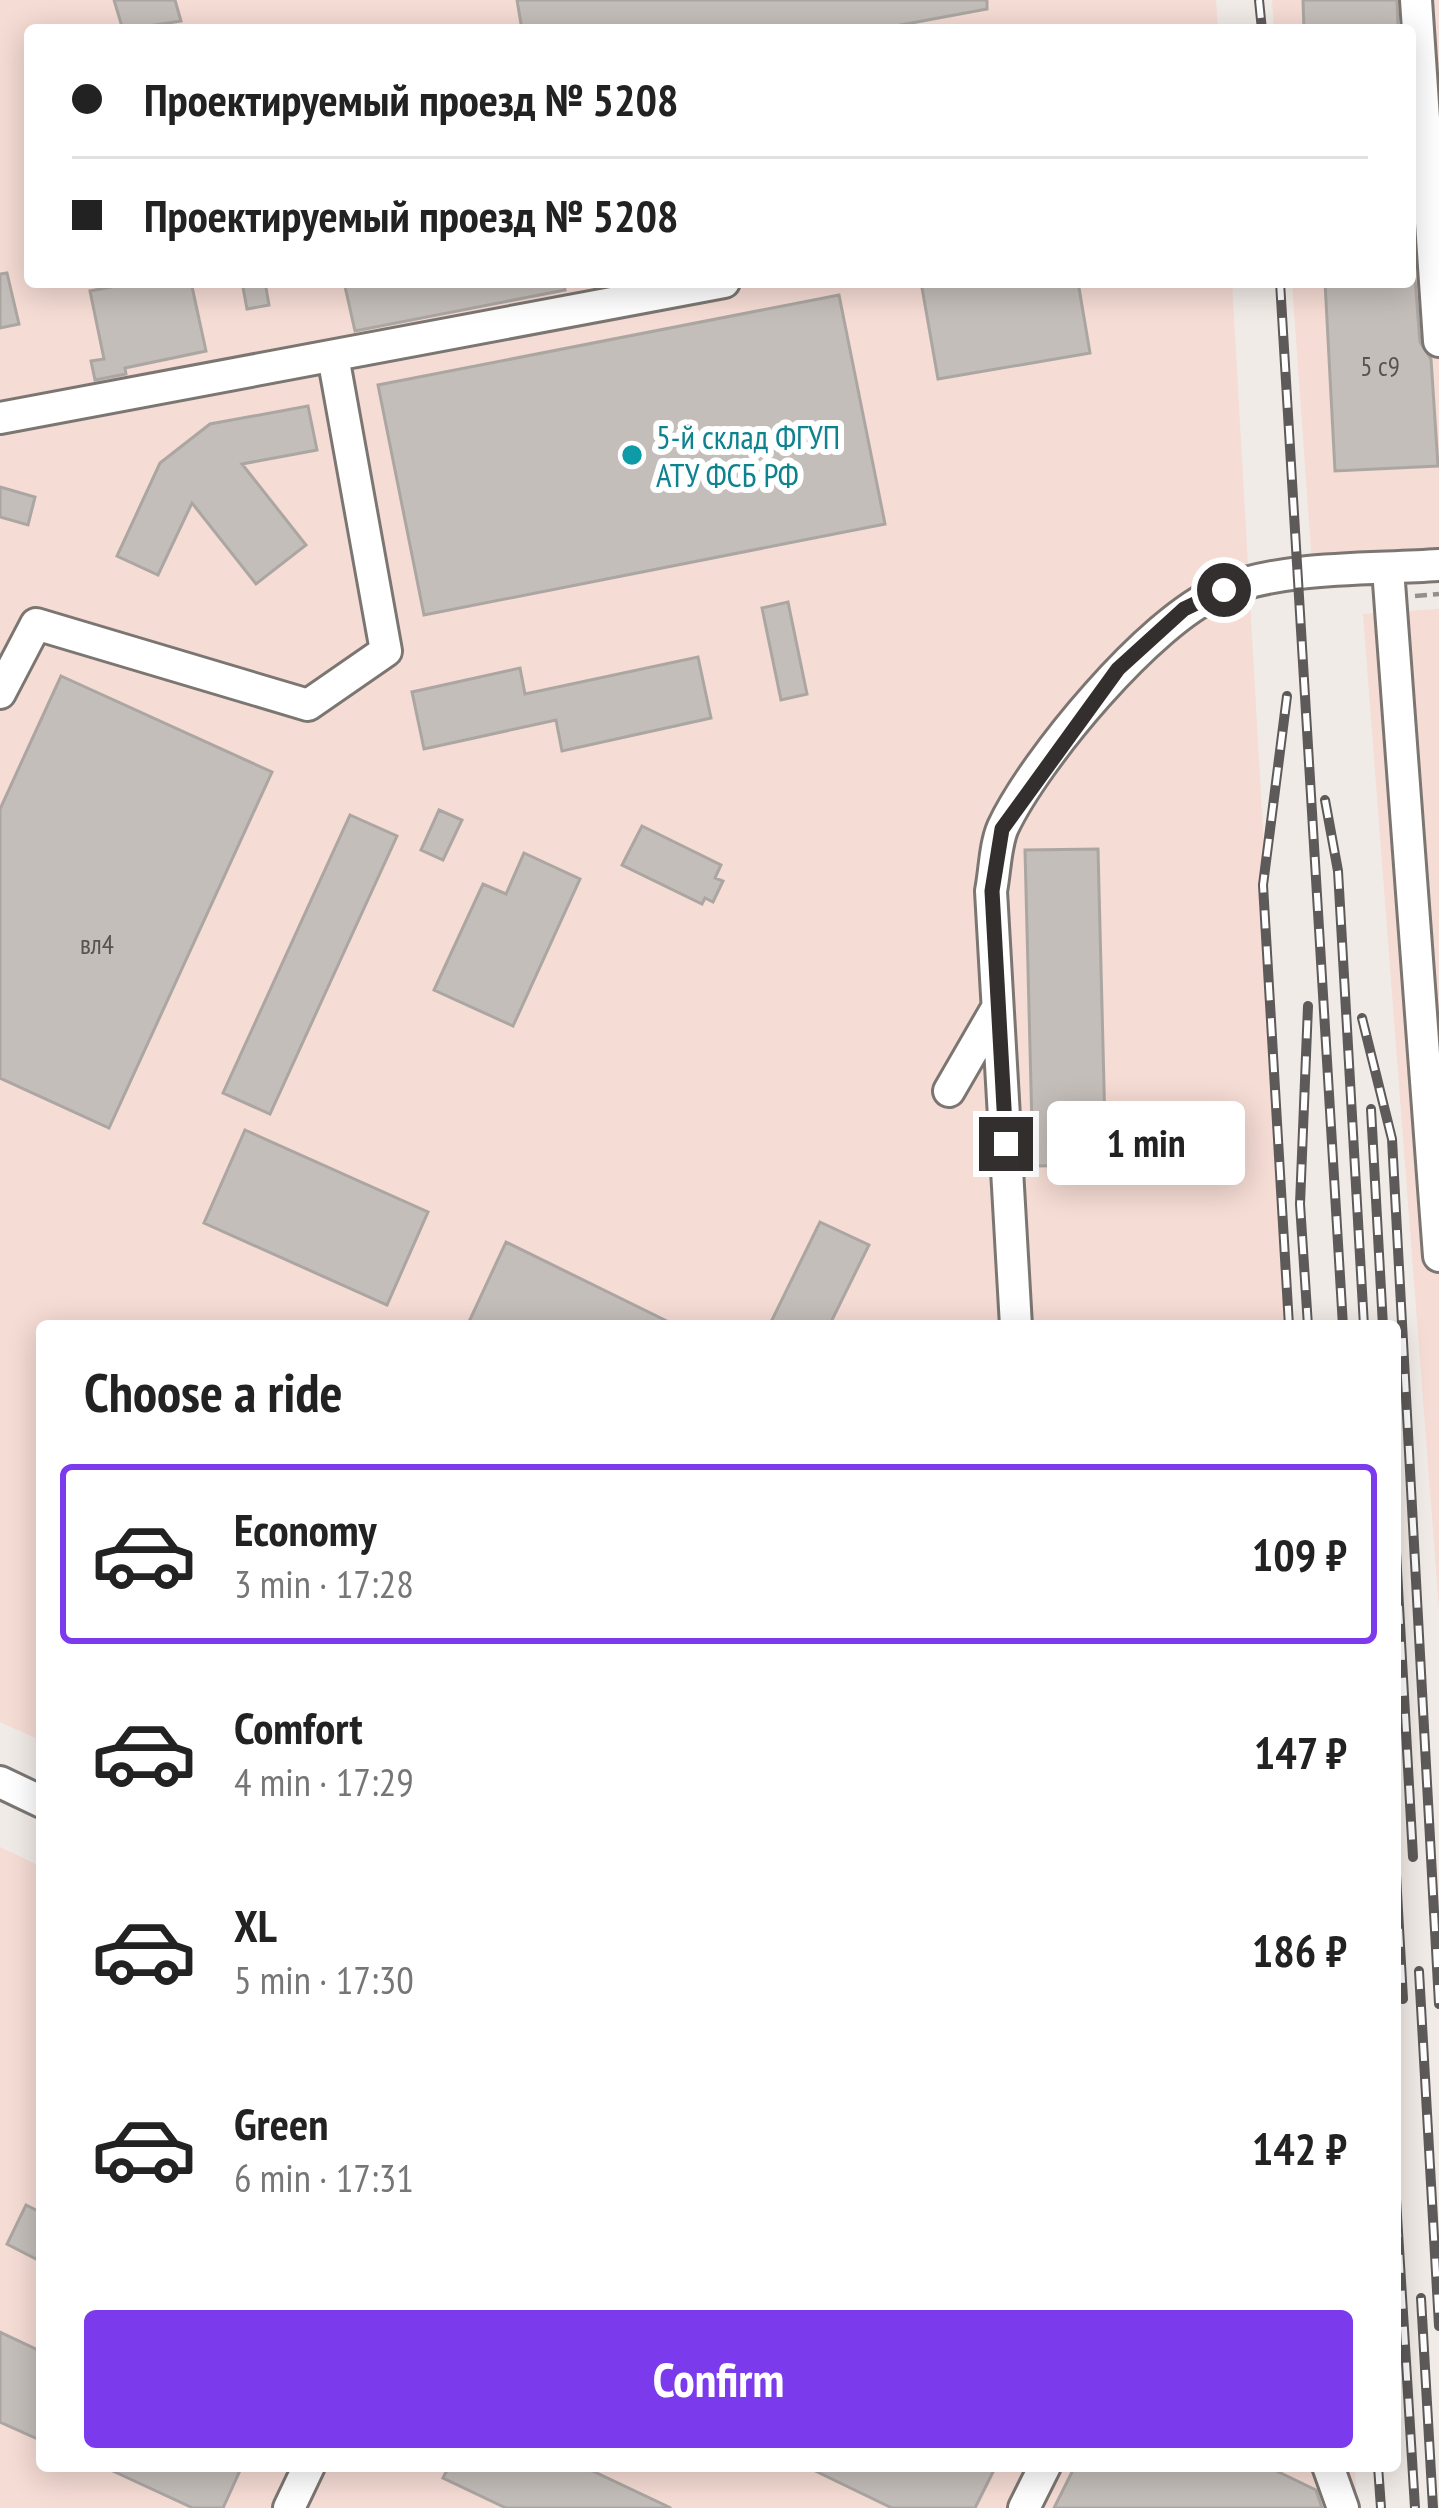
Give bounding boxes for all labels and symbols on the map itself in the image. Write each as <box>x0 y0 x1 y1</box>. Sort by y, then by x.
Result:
house number: 5 с9 <box>1360 349 1400 383</box>
place label: 5-й склад ФГУП АТУ ФСБ РФ <box>656 415 840 496</box>
marker: 5-й склад ФГУП АТУ ФСБ РФ <box>619 442 645 468</box>
route start <box>1197 563 1251 617</box>
house number: вл4 <box>80 927 114 961</box>
callout: 1 min <box>1048 1102 1246 1186</box>
route end <box>979 1117 1033 1171</box>

